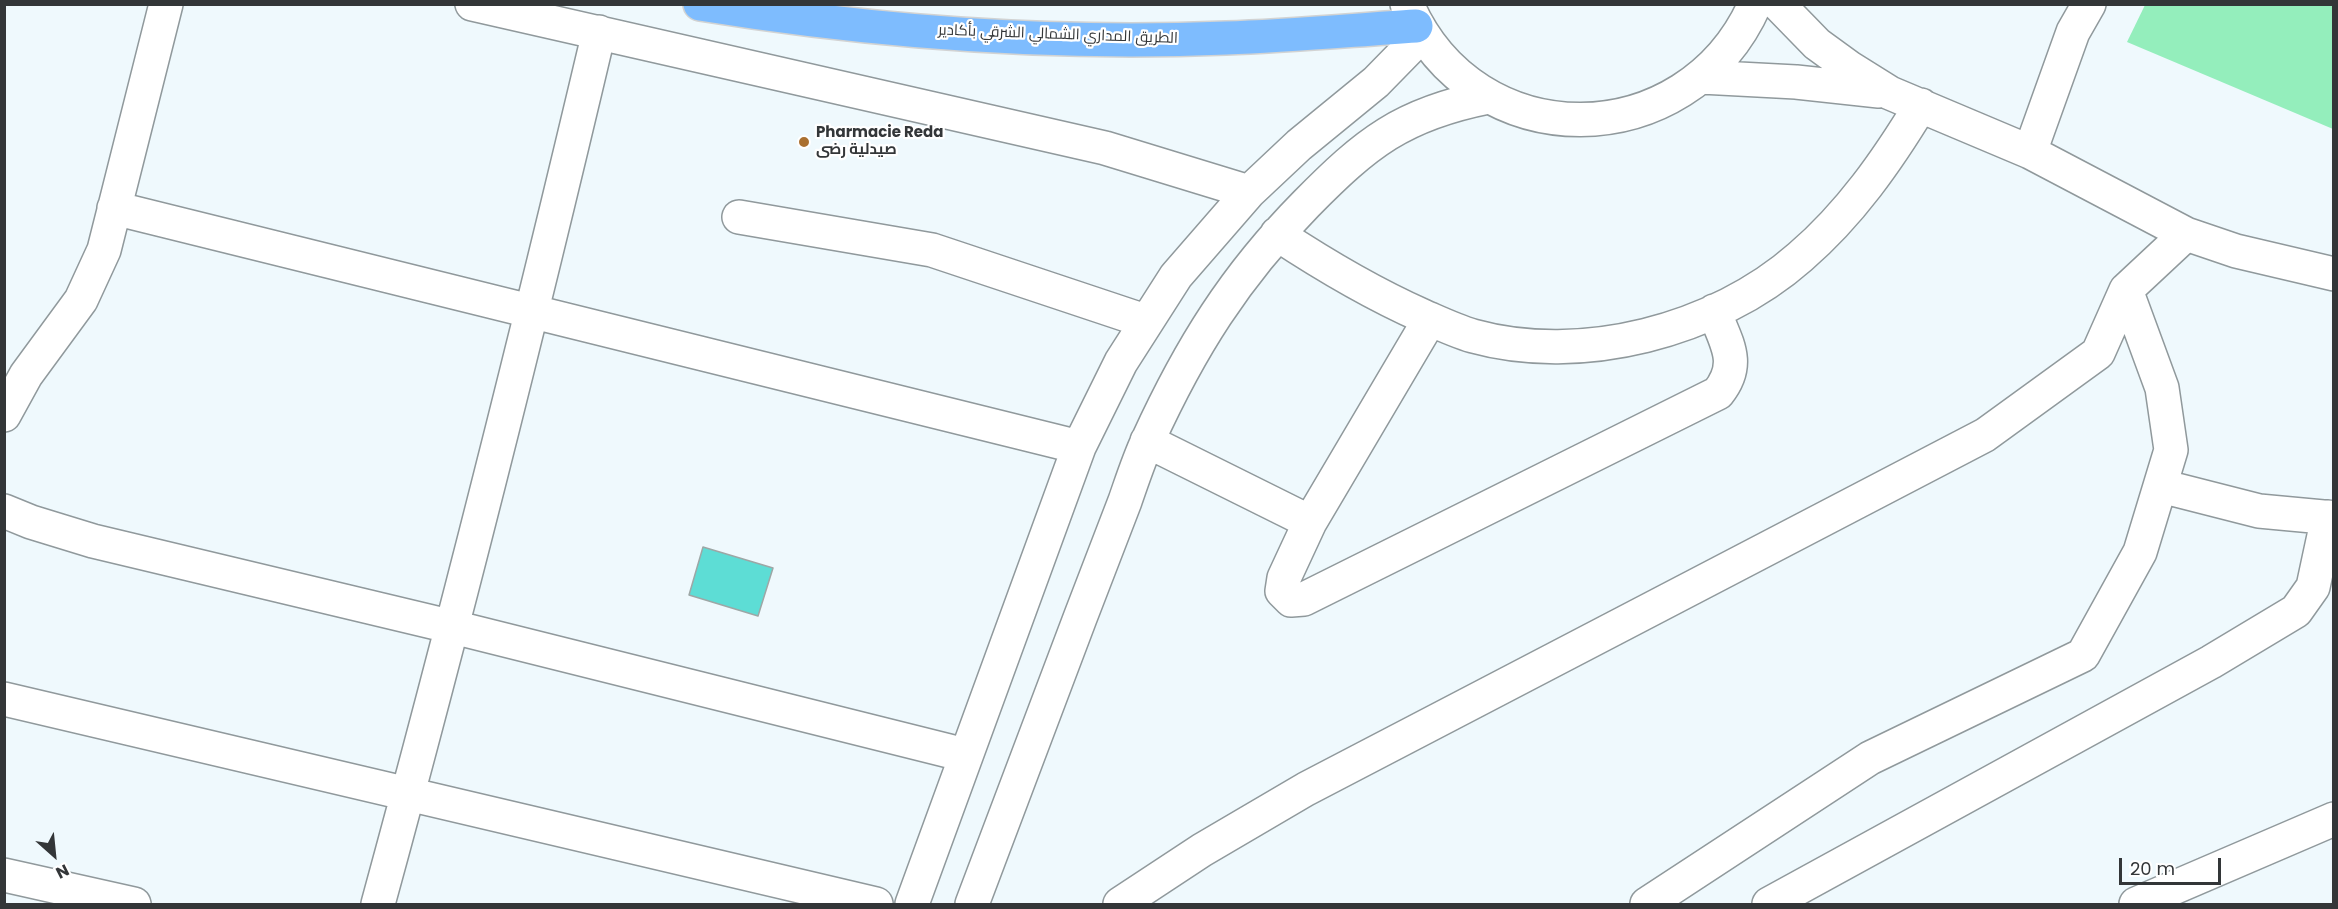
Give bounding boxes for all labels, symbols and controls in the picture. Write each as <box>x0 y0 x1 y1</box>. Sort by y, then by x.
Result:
street label: الطريق المداري الشمالي الشرقي بأكادير <box>938 22 1178 48</box>
place label: Pharmacie Reda صيدلية رضى <box>816 124 943 159</box>
marker: Pharmacie Reda صيدلية رضى <box>797 135 811 149</box>
north arrow <box>24 825 84 885</box>
scale bar <box>2122 846 2224 884</box>
text: 20 m <box>2130 856 2175 881</box>
text: N <box>52 858 73 884</box>

